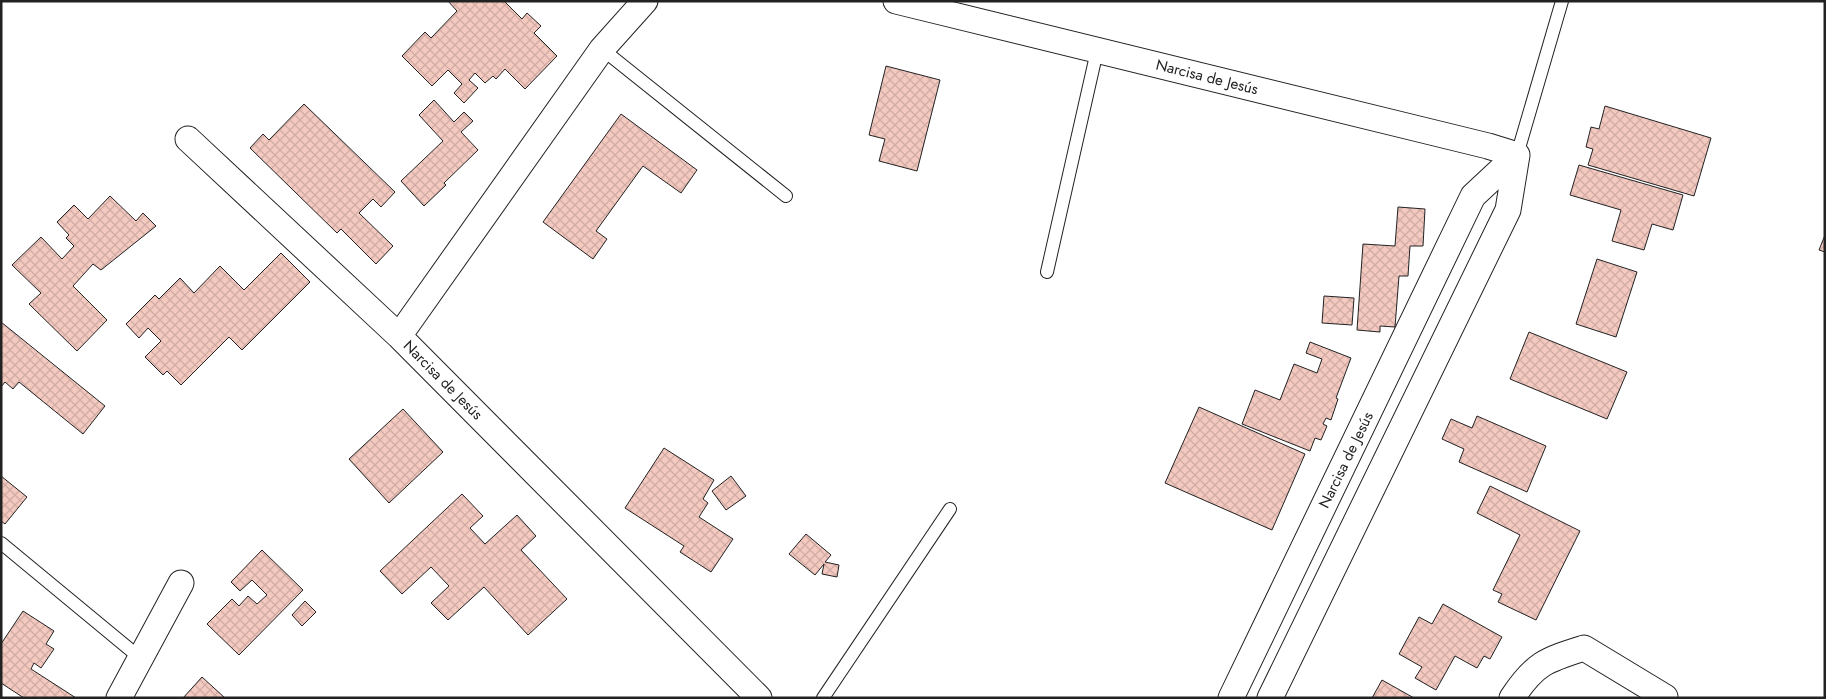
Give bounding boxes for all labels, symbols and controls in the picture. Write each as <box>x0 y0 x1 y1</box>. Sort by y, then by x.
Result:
street label: Narcisa de Jesús <box>1154 54 1260 100</box>
street label: Narcisa de Jesús <box>398 335 488 425</box>
street label: Narcisa de Jesús <box>1313 408 1379 512</box>

